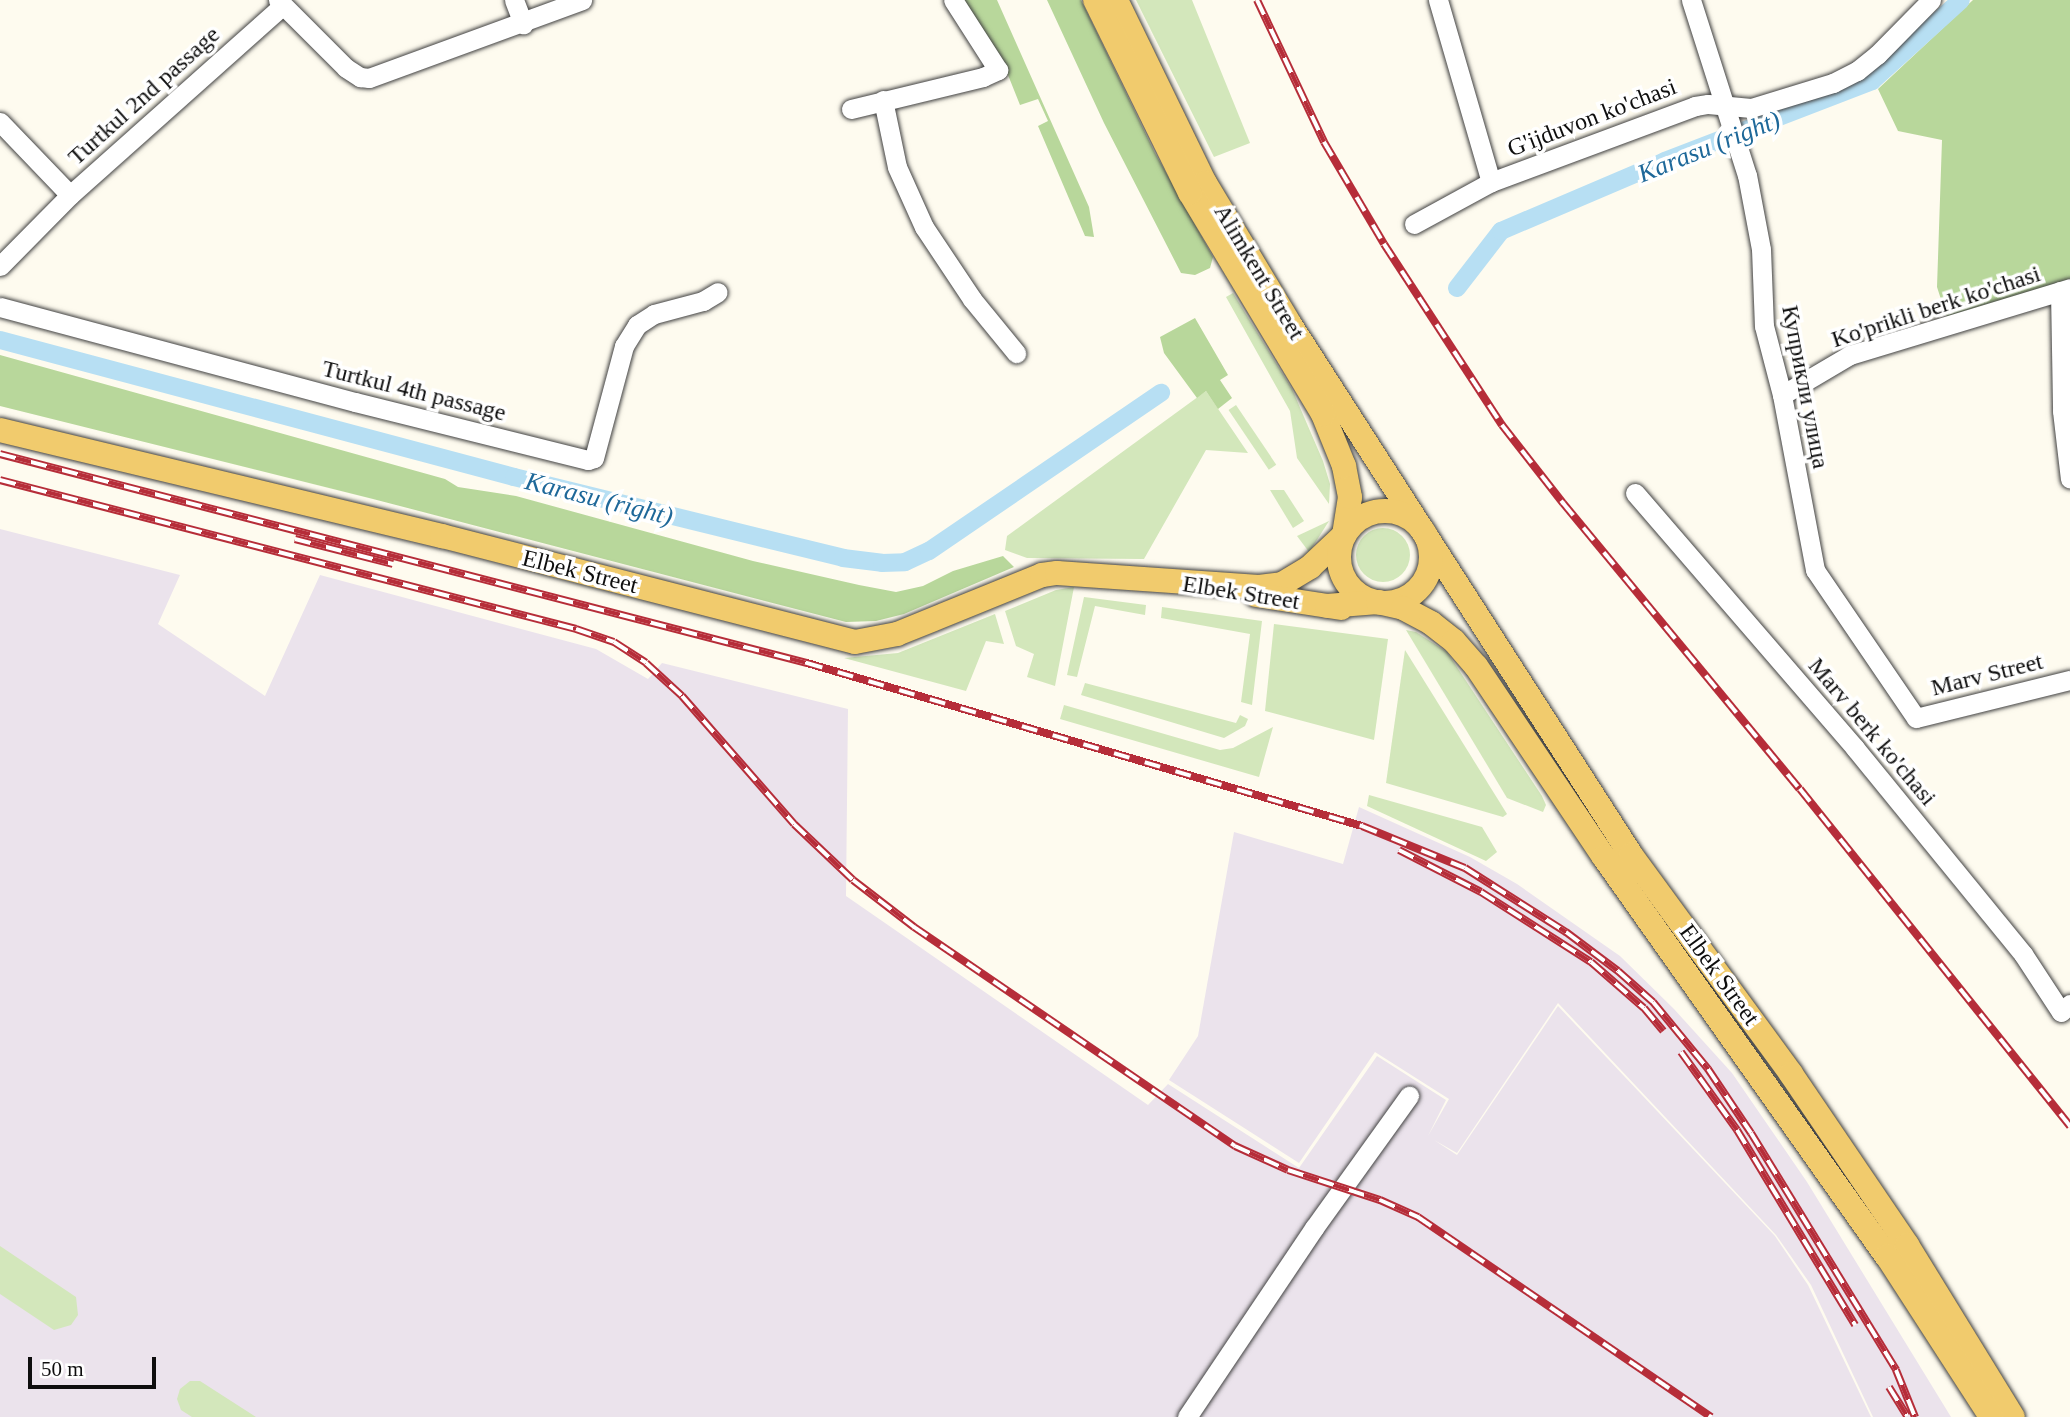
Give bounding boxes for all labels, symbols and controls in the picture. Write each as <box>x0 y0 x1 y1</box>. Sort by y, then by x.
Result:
street label: Turtkul 2nd passage <box>62 20 226 172</box>
street label: G'ijduvon ko'chasi <box>1503 73 1681 163</box>
water label: Karasu (right) <box>1633 104 1785 190</box>
street label: Alimkent Street <box>1207 199 1311 345</box>
street label: Ko'prikli berk ko'chasi <box>1828 260 2044 354</box>
street label: Куприкли улица <box>1775 303 1835 471</box>
street label: Turtkul 4th passage <box>319 354 509 428</box>
water label: Karasu (right) <box>522 466 676 532</box>
street label: Elbek Street <box>519 544 641 600</box>
street label: Elbek Street <box>1180 570 1302 616</box>
street label: Marv Street <box>1928 647 2046 703</box>
street label: Marv berk ko'chasi <box>1802 652 1942 812</box>
street label: Elbek Street <box>1673 919 1765 1031</box>
scale bar <box>32 1344 159 1388</box>
text: 50 m <box>41 1357 84 1381</box>

